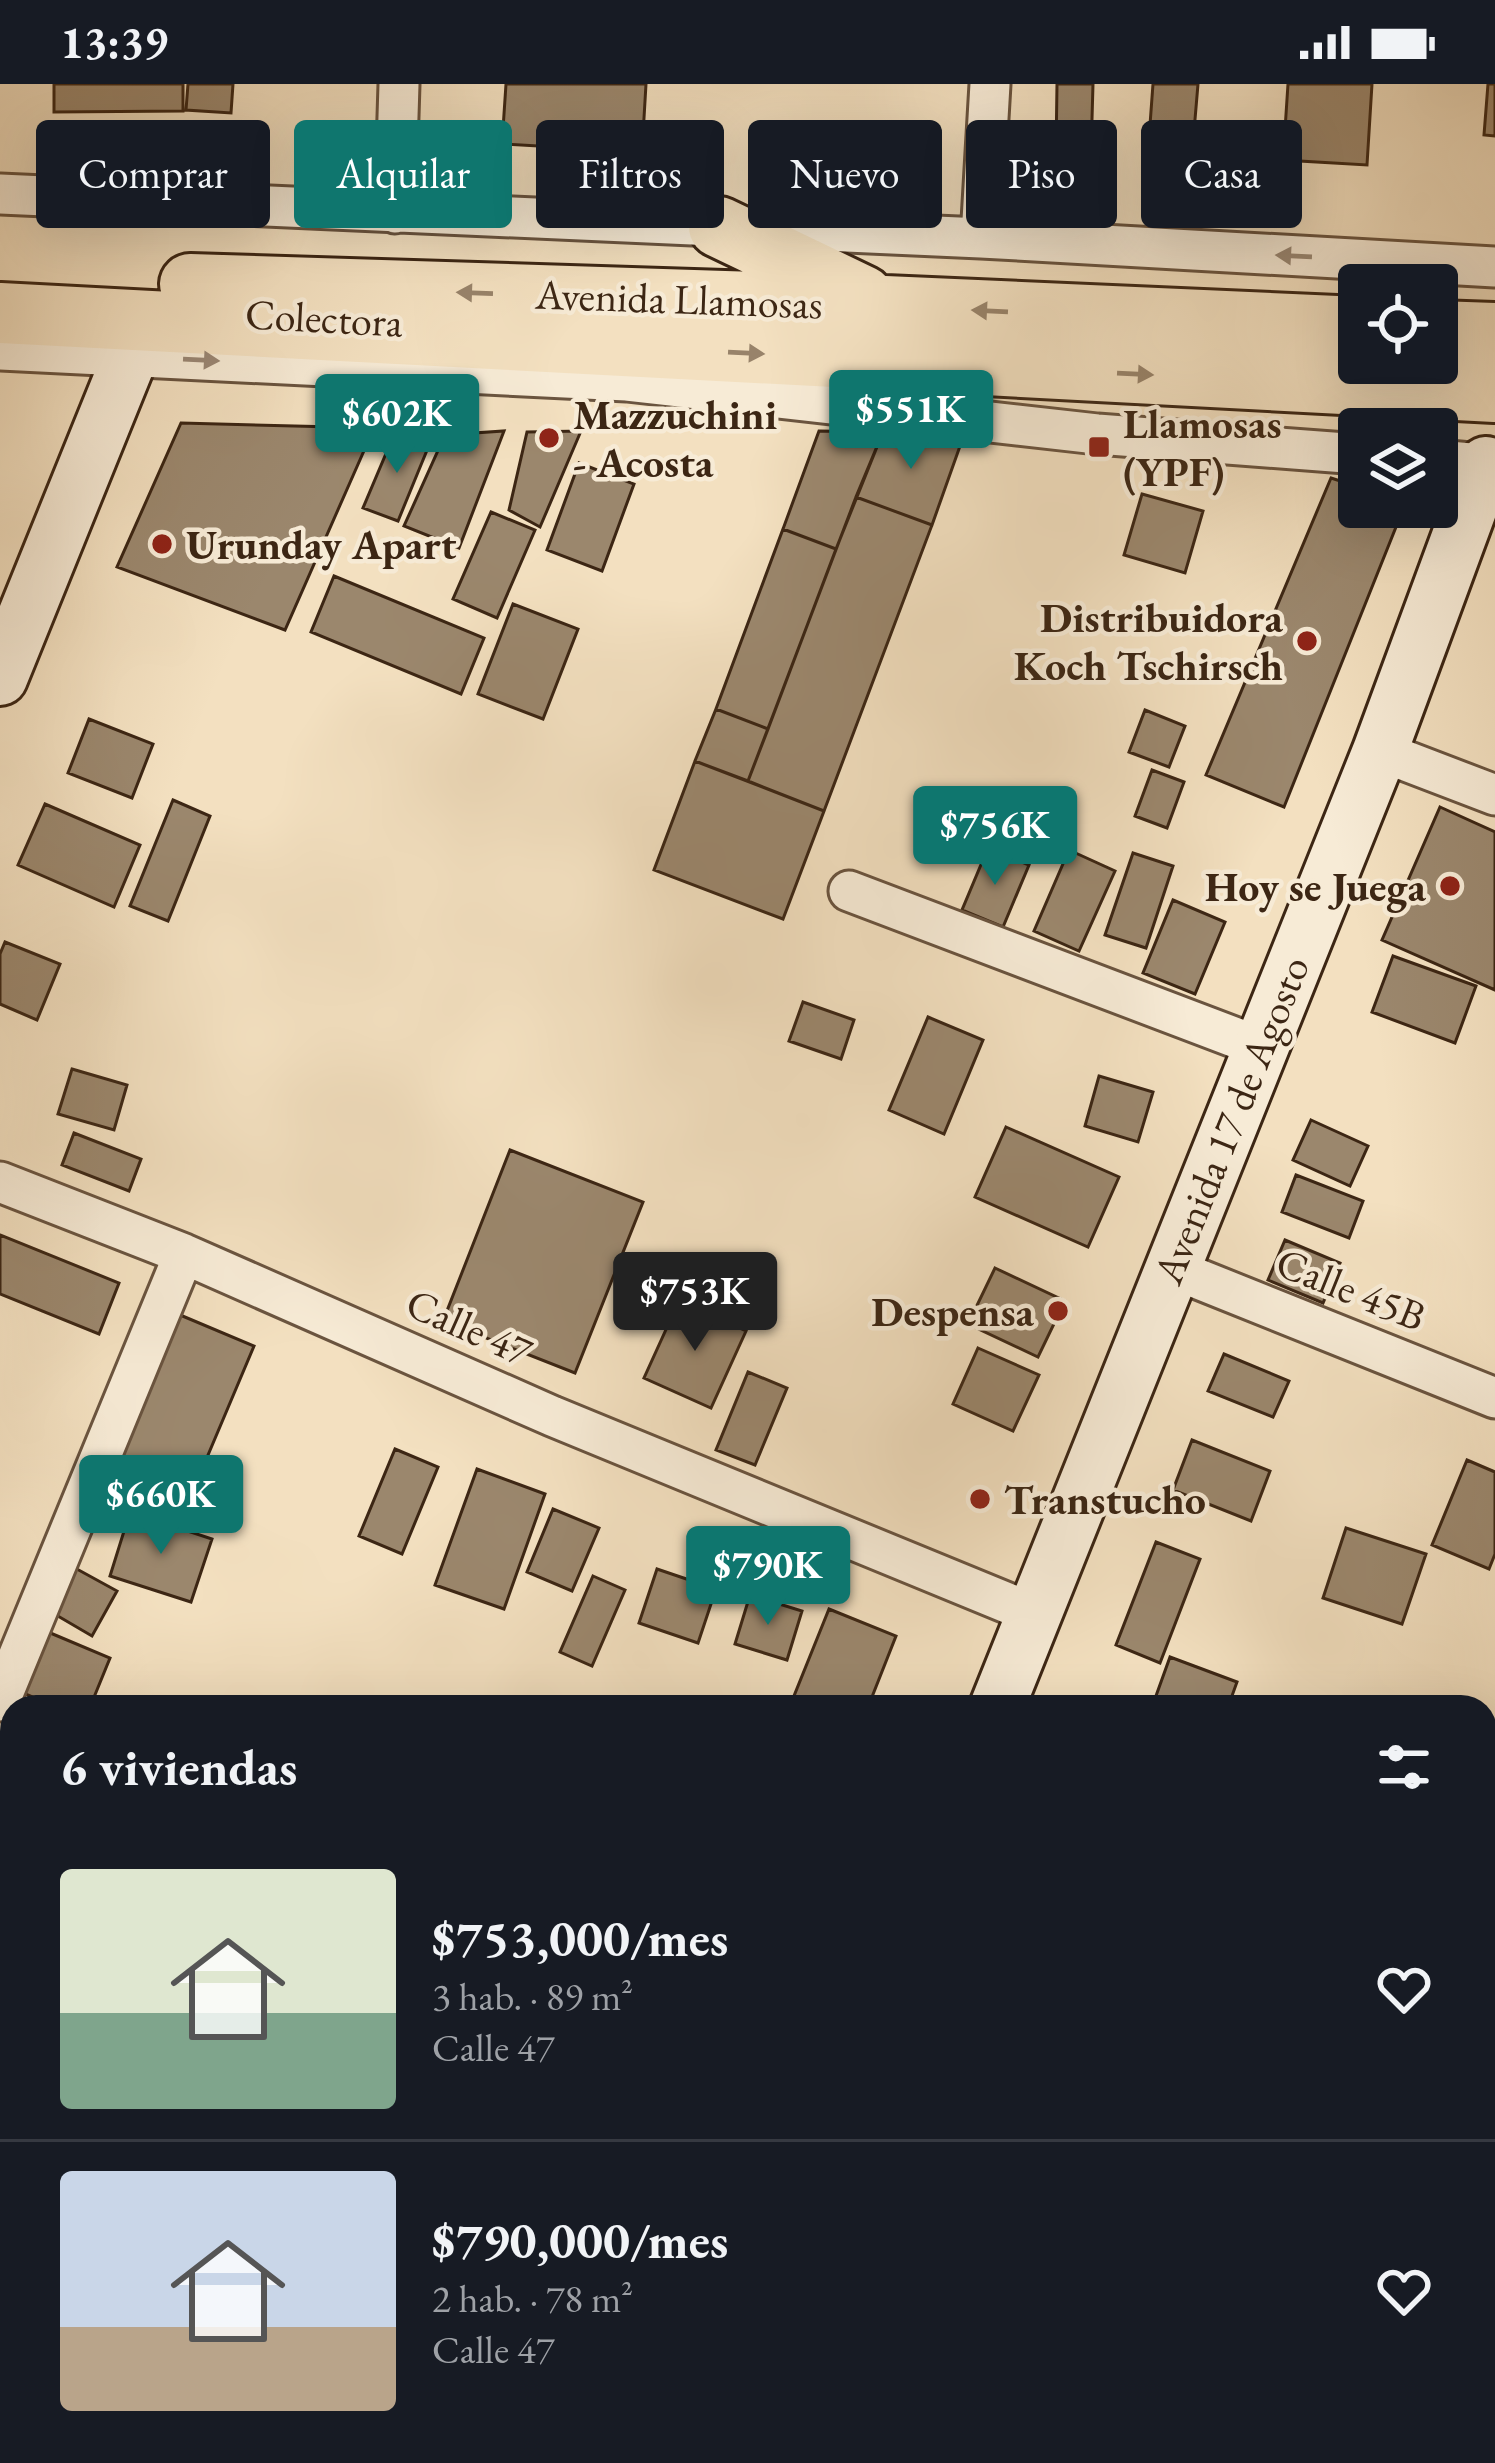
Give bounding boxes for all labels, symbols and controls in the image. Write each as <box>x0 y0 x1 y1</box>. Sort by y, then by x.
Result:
text: 13:39 <box>60 13 168 71</box>
chip: Comprar <box>36 120 270 228</box>
chip: Alquilar <box>294 120 512 228</box>
chip: Filtros <box>536 120 724 228</box>
chip: Nuevo <box>748 120 942 228</box>
chip: Piso <box>966 120 1117 228</box>
chip: Casa <box>1141 120 1302 228</box>
one-way arrow <box>1275 246 1312 265</box>
map controls <box>1338 264 1458 528</box>
button: locate <box>1338 264 1458 384</box>
street label: Avenida Llamosas <box>533 266 824 331</box>
one-way arrow <box>455 283 493 302</box>
street label: Colectora <box>244 286 405 350</box>
one-way arrow <box>970 301 1008 320</box>
one-way arrow <box>728 344 765 363</box>
one-way arrow <box>183 351 221 370</box>
one-way arrow <box>1117 365 1155 384</box>
pin: $551K <box>827 370 995 472</box>
pin: $602K <box>313 374 481 476</box>
text: $551K <box>856 383 966 434</box>
text: $602K <box>342 387 452 438</box>
place label: Mazzuchini - Acosta <box>573 387 777 490</box>
place label: Llamosas (YPF) <box>1123 396 1282 499</box>
button: layers <box>1338 408 1458 528</box>
marker: Mazzuchini - Acosta <box>536 425 562 451</box>
marker: Llamosas (YPF) <box>1086 434 1112 460</box>
place label: Urunday Apart <box>186 517 457 572</box>
marker: Urunday Apart <box>149 531 175 557</box>
place label: Distribuidora Koch Tschirsch <box>1014 590 1284 693</box>
marker: Distribuidora Koch Tschirsch <box>1294 628 1320 654</box>
pin: $756K <box>911 786 1079 888</box>
text: $756K <box>940 799 1050 850</box>
place label: Hoy se Juega <box>1205 859 1427 914</box>
marker: Hoy se Juega <box>1437 873 1463 899</box>
street label: Avenida 17 de Agosto <box>1140 948 1322 1293</box>
street label: Calle 45B <box>1268 1234 1434 1344</box>
pin: $753K <box>611 1252 779 1354</box>
text: $753K <box>640 1265 750 1316</box>
street label: Calle 47 <box>398 1275 541 1379</box>
place label: Despensa <box>871 1284 1035 1339</box>
marker: Despensa <box>1045 1298 1071 1324</box>
pin: $660K <box>77 1455 245 1557</box>
text: $660K <box>106 1468 216 1519</box>
place label: Transtucho <box>1004 1472 1206 1527</box>
marker: Transtucho <box>967 1486 993 1512</box>
pin: $790K <box>684 1526 852 1628</box>
text: $790K <box>713 1539 823 1590</box>
text: 6 viviendas <box>60 1734 297 1800</box>
icon: filters <box>1371 1734 1437 1800</box>
text: $753,000/mes <box>432 1905 728 1971</box>
icon: home <box>156 1917 300 2061</box>
icon: heart <box>1371 1956 1437 2022</box>
text: 3 hab. · 89 m² <box>432 1971 633 2022</box>
text: Calle 47 <box>432 2022 554 2073</box>
text: $790,000/mes <box>432 2207 728 2273</box>
icon: home <box>156 2219 300 2363</box>
icon: heart <box>1371 2258 1437 2324</box>
text: 2 hab. · 78 m² <box>432 2273 633 2324</box>
text: Calle 47 <box>432 2324 554 2375</box>

